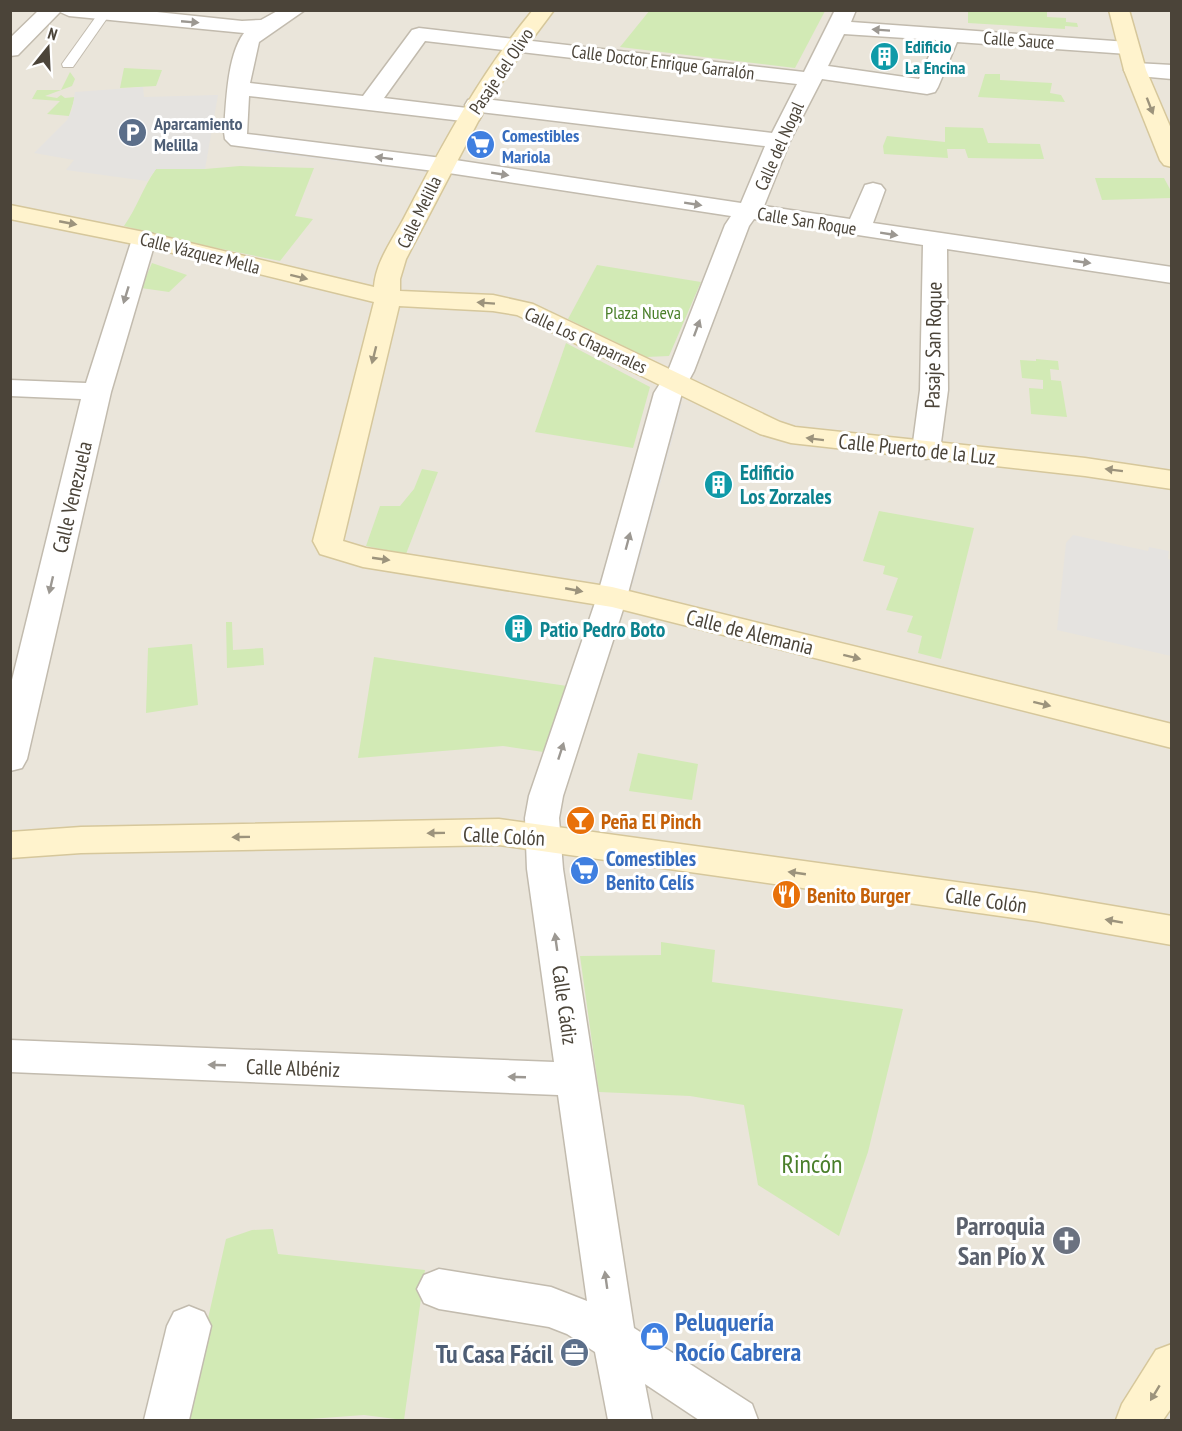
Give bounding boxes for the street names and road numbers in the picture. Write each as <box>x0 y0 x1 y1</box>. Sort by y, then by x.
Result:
street label: Pasaje del Olivo <box>464 23 538 119</box>
street label: Calle Sauce <box>983 26 1055 54</box>
street label: Calle Doctor Enrique Garralón <box>570 39 756 85</box>
street label: Calle del Nogal <box>749 97 809 194</box>
street label: Calle Melilla <box>392 172 446 252</box>
street label: Calle San Roque <box>756 202 858 240</box>
street label: Calle Vázquez Mella <box>138 227 262 279</box>
street label: Pasaje San Roque <box>918 281 948 409</box>
street label: Calle Los Chaparrales <box>521 302 651 378</box>
street label: Calle Puerto de la Luz <box>837 427 997 471</box>
street label: Calle Venezuela <box>46 438 98 556</box>
street label: Calle de Alemania <box>684 603 816 661</box>
street label: Calle Colón <box>462 820 546 852</box>
street label: Calle Colón <box>944 881 1028 919</box>
street label: Calle Cádiz <box>546 964 584 1046</box>
street label: Calle Albéniz <box>246 1053 340 1083</box>

